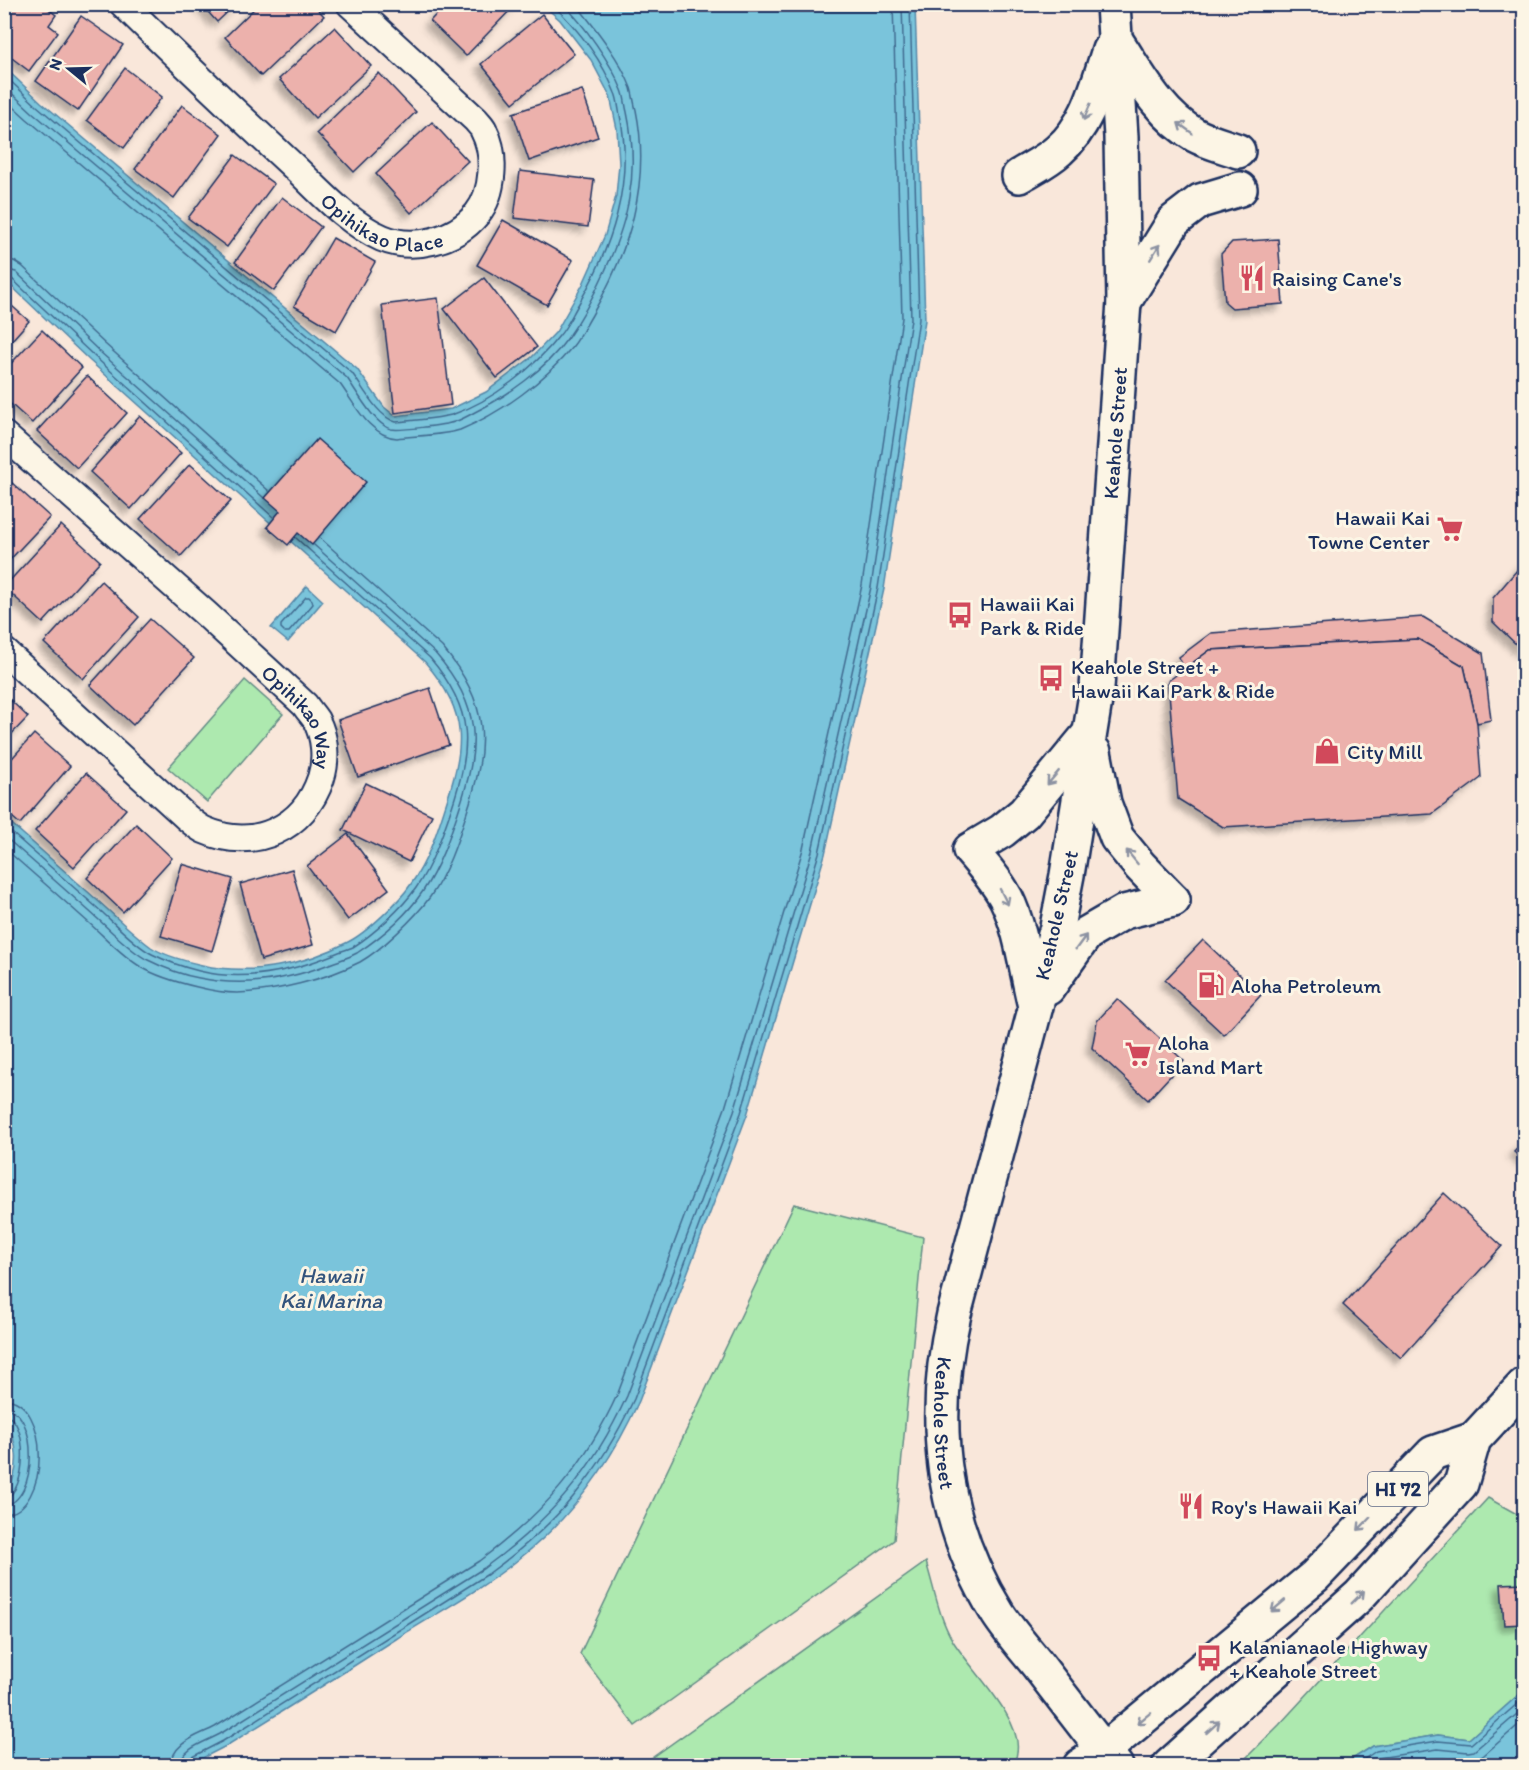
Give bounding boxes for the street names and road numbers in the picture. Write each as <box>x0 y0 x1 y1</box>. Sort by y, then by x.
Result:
street label: Opihikao Place <box>316 187 446 256</box>
street label: Keahole Street <box>1098 366 1132 500</box>
street label: Opihikao Way <box>257 659 337 771</box>
street label: Keahole Street <box>1029 848 1083 982</box>
street label: Keahole Street <box>929 1356 961 1491</box>
road number: HI 72 <box>1368 1472 1428 1506</box>

